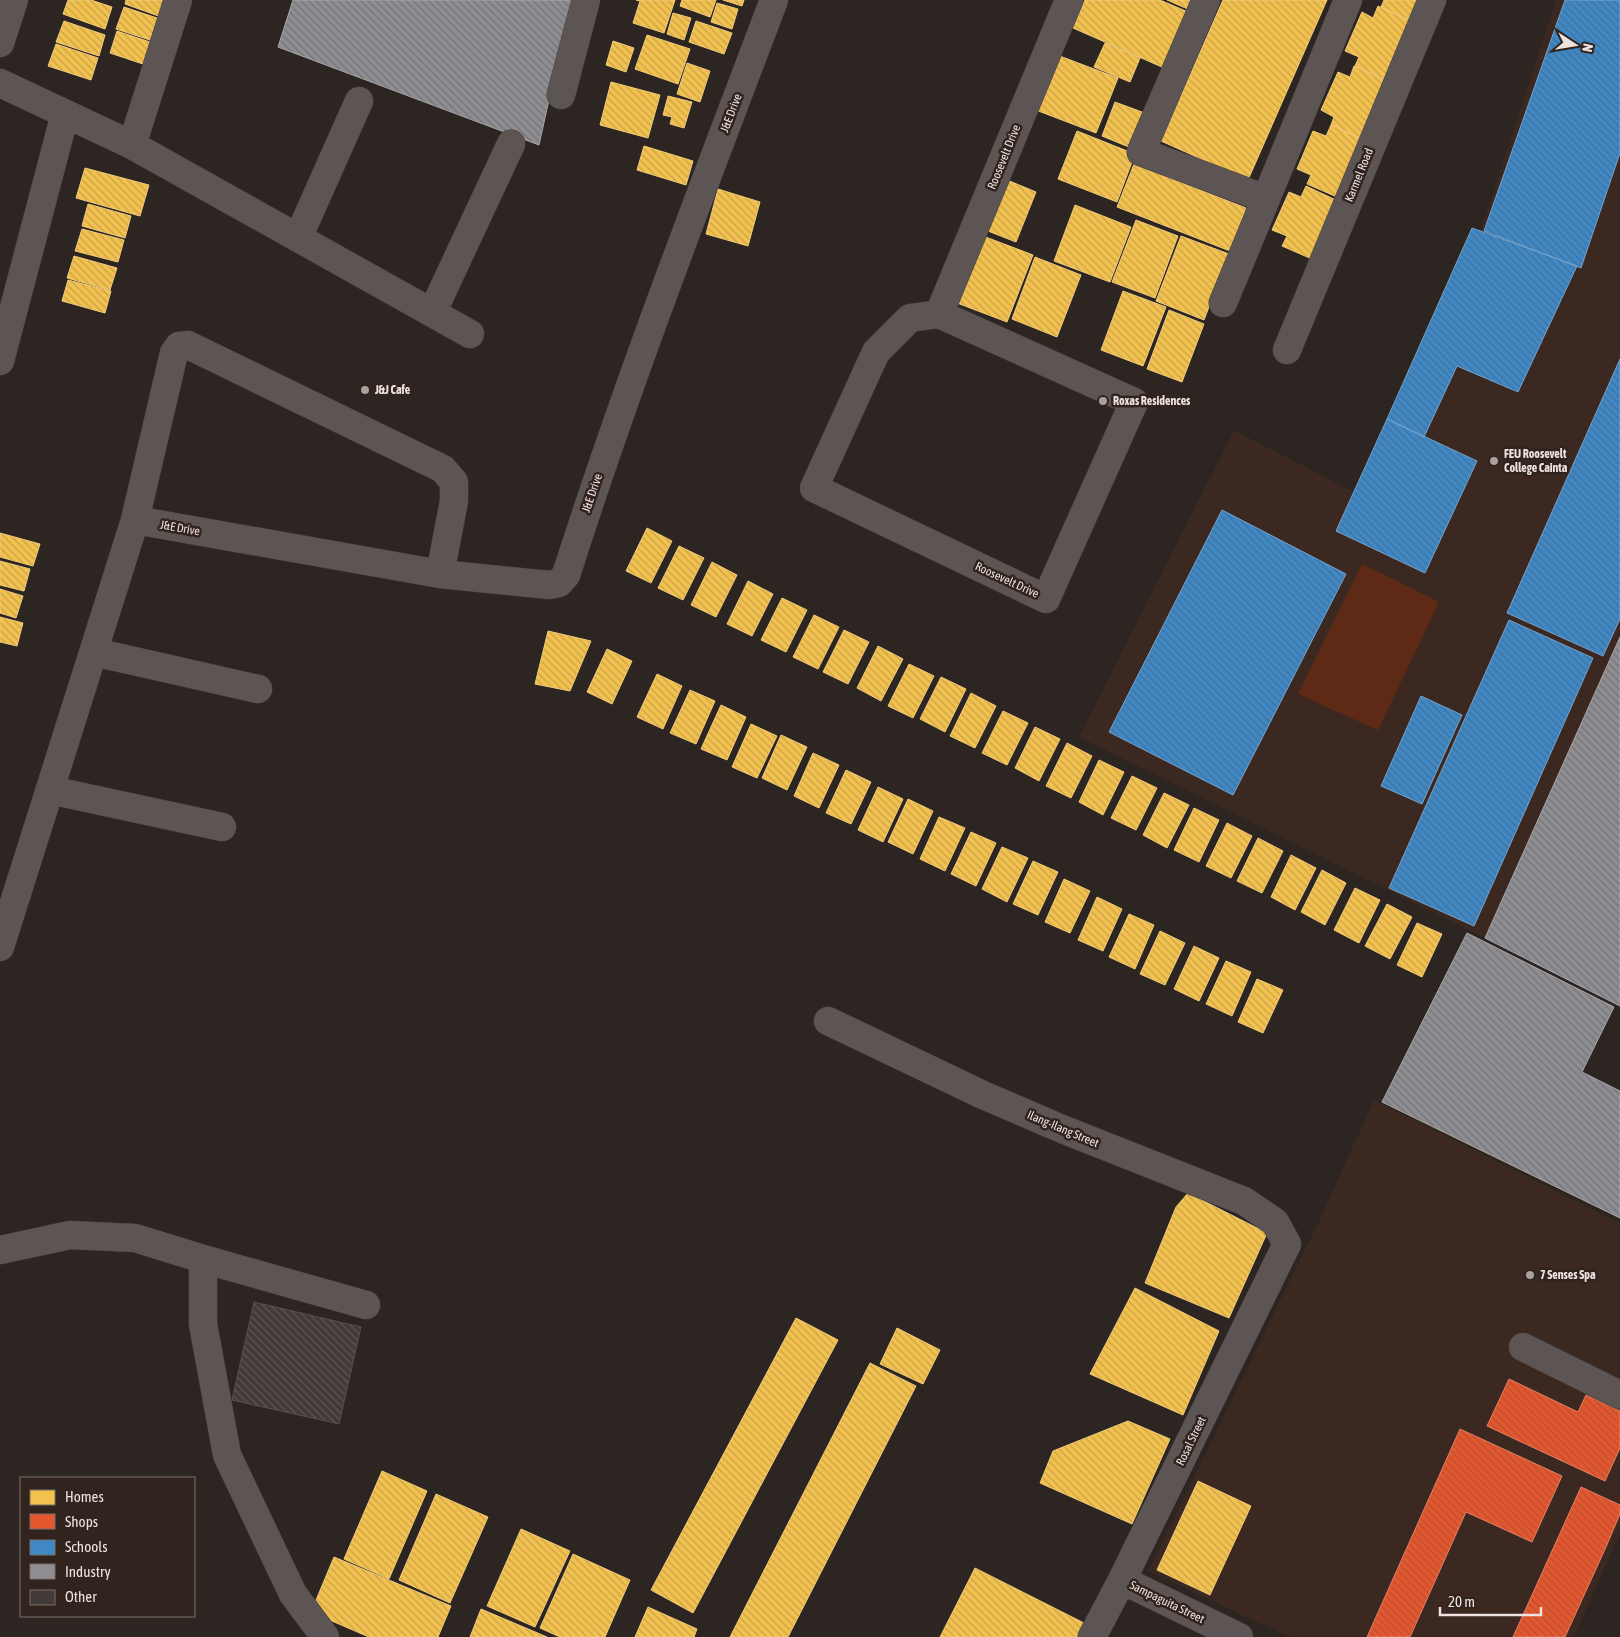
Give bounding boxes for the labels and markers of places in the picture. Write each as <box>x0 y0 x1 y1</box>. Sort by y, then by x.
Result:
place label: J&J Cafe <box>374 383 411 397</box>
marker: J&J Cafe <box>359 384 371 396</box>
place label: Roxas Residences <box>1113 394 1191 408</box>
marker: Roxas Residences <box>1097 395 1109 407</box>
place label: FEU Roosevelt College Cainta <box>1504 447 1568 475</box>
marker: FEU Roosevelt College Cainta <box>1488 455 1500 467</box>
place label: 7 Senses Spa <box>1540 1268 1596 1282</box>
marker: 7 Senses Spa <box>1524 1269 1536 1281</box>

